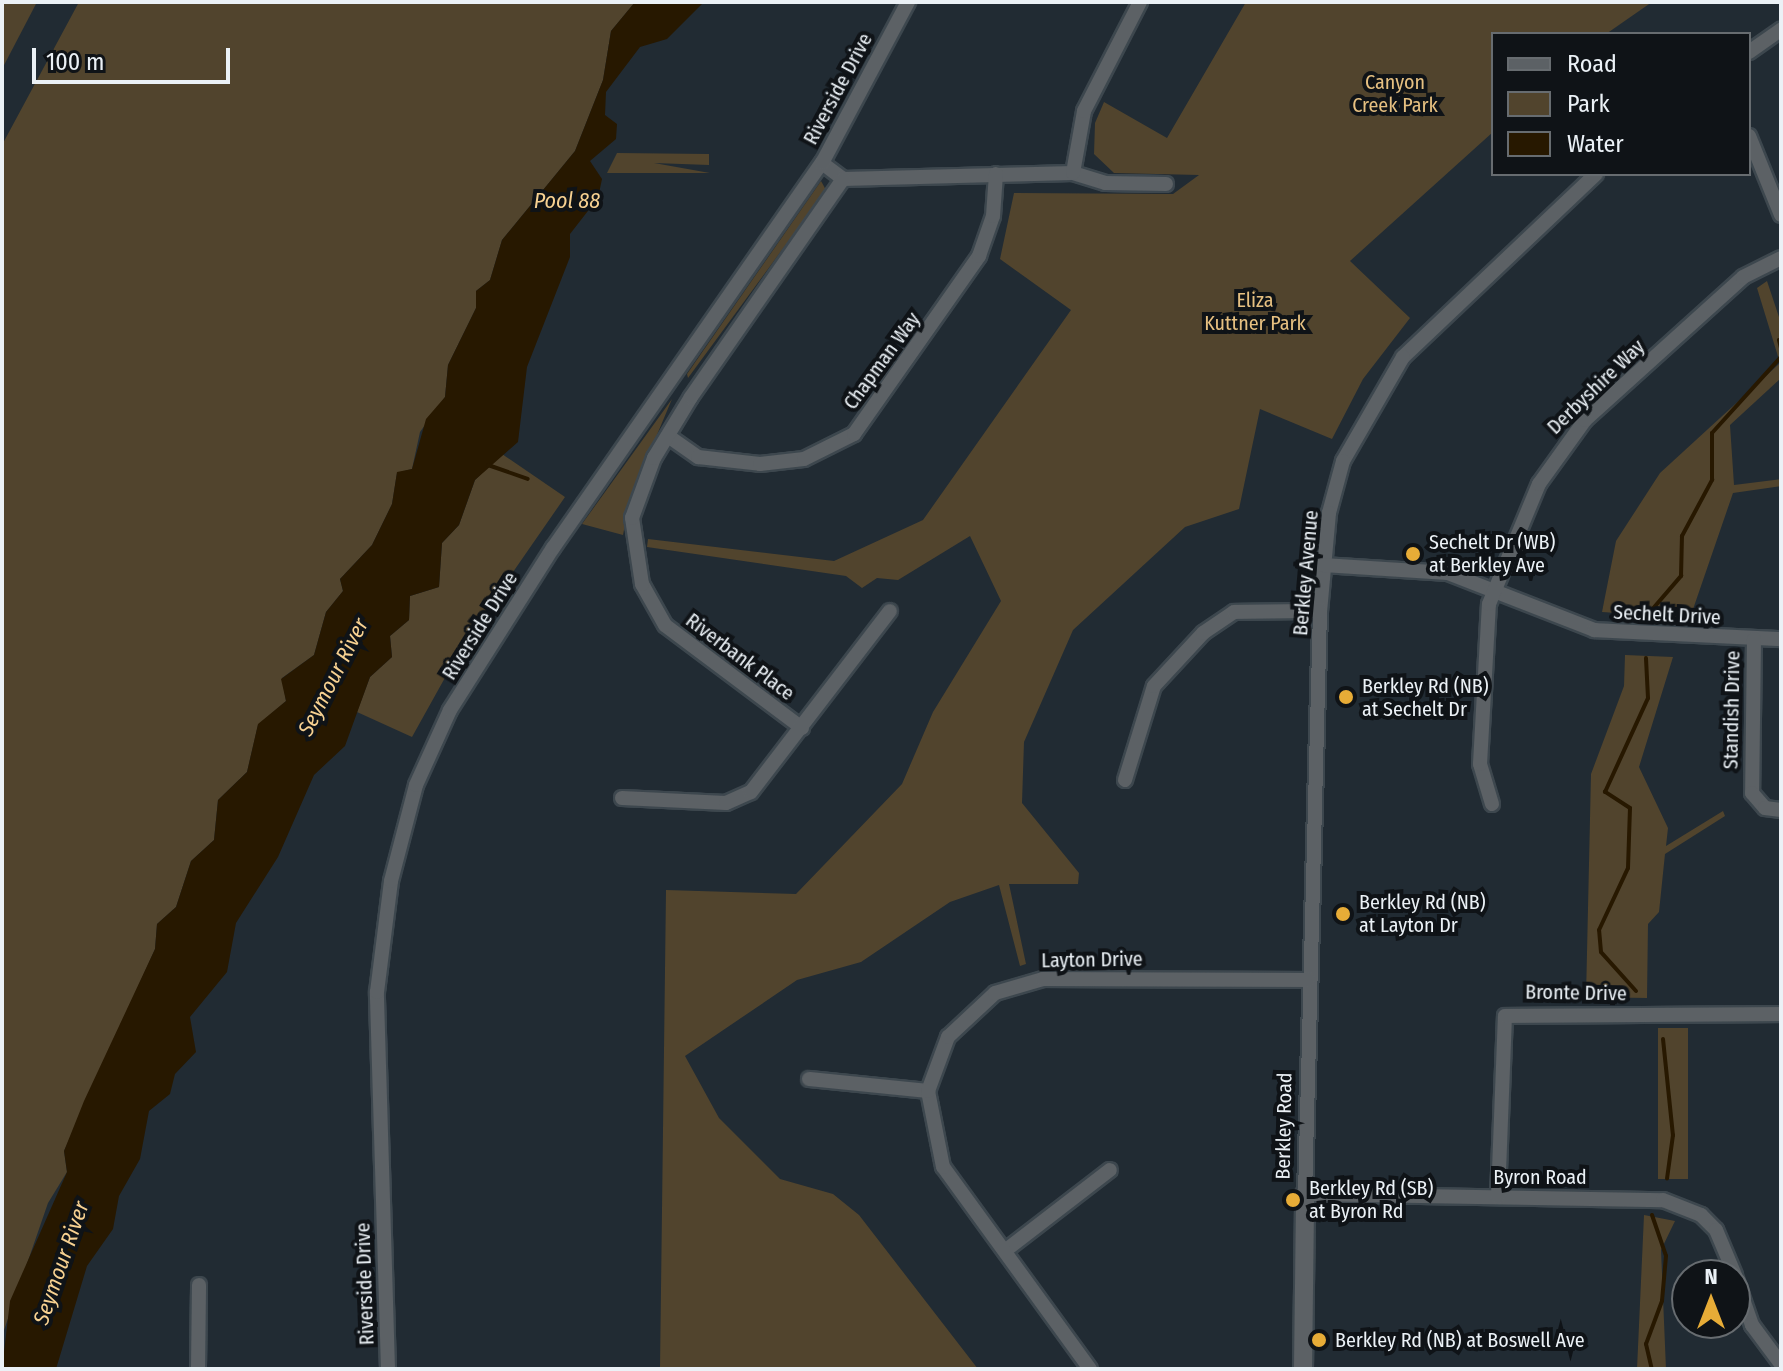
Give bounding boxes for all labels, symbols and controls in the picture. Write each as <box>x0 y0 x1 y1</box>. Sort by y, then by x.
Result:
street label: Riverside Drive <box>799 29 877 149</box>
scale bar <box>36 32 234 82</box>
legend <box>1491 32 1751 176</box>
text: 100 m <box>46 48 104 76</box>
text: Road <box>1567 50 1617 78</box>
park label: Canyon Creek Park <box>1352 70 1438 117</box>
text: Park <box>1567 90 1610 118</box>
text: Water <box>1567 130 1624 158</box>
water label: Pool 88 <box>534 188 600 214</box>
park label: Eliza Kuttner Park <box>1204 288 1306 335</box>
street label: Chapman Way <box>839 308 925 414</box>
street label: Derbyshire Way <box>1542 335 1650 439</box>
street label: Berkley Avenue <box>1289 509 1323 637</box>
place label: Sechelt Dr (WB) at Berkley Ave <box>1429 530 1555 577</box>
marker: Sechelt Dr (WB) at Berkley Ave <box>1404 545 1422 563</box>
street label: Riverside Drive <box>437 568 523 684</box>
street label: Sechelt Drive <box>1613 600 1721 630</box>
street label: Riverbank Place <box>681 608 799 706</box>
water label: Seymour River <box>292 614 374 740</box>
street label: Standish Drive <box>1719 651 1745 769</box>
place label: Berkley Rd (NB) at Sechelt Dr <box>1362 674 1489 721</box>
marker: Berkley Rd (NB) at Sechelt Dr <box>1337 688 1355 706</box>
place label: Berkley Rd (NB) at Layton Dr <box>1359 890 1486 937</box>
marker: Berkley Rd (NB) at Layton Dr <box>1334 905 1352 923</box>
street label: Layton Drive <box>1041 947 1143 973</box>
street label: Bronte Drive <box>1525 980 1627 1006</box>
street label: Berkley Road <box>1271 1072 1297 1180</box>
street label: Byron Road <box>1493 1165 1587 1189</box>
place label: Berkley Rd (SB) at Byron Rd <box>1309 1176 1433 1223</box>
marker: Berkley Rd (SB) at Byron Rd <box>1284 1191 1302 1209</box>
water label: Seymour River <box>28 1198 94 1328</box>
street label: Riverside Drive <box>351 1222 379 1346</box>
north arrow <box>1671 1259 1751 1339</box>
text: N <box>1704 1263 1718 1290</box>
place label: Berkley Rd (NB) at Boswell Ave <box>1335 1328 1585 1352</box>
marker: Berkley Rd (NB) at Boswell Ave <box>1310 1331 1328 1349</box>

